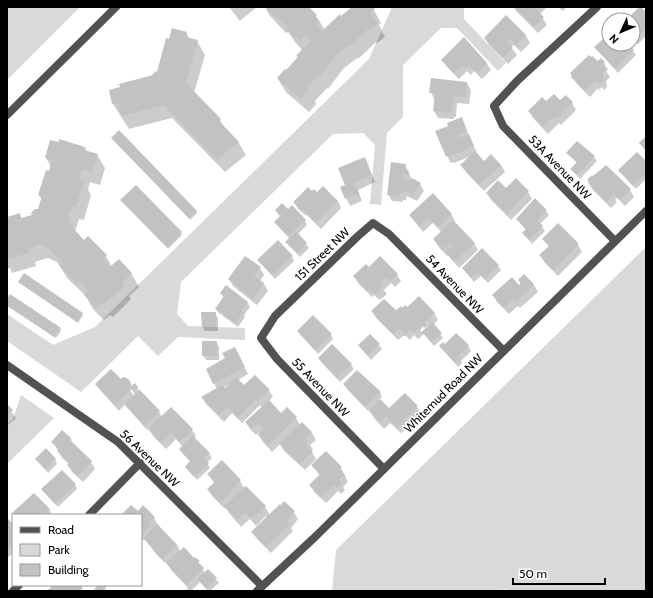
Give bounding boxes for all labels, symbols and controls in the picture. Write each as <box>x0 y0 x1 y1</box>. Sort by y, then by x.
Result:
north arrow <box>601 12 641 52</box>
text: N <box>606 31 622 47</box>
street label: 53A Avenue NW <box>526 132 595 203</box>
street label: 151 Street NW <box>291 224 353 284</box>
street label: 54 Avenue NW <box>423 251 487 317</box>
street label: Whitemud Road NW <box>400 350 486 436</box>
street label: 55 Avenue NW <box>289 354 353 420</box>
street label: 56 Avenue NW <box>117 426 183 490</box>
legend <box>12 514 142 586</box>
text: Road <box>48 522 74 537</box>
text: Park <box>48 542 70 557</box>
scale bar <box>513 560 605 586</box>
text: Building <box>48 562 90 577</box>
text: 50 m <box>519 566 547 581</box>

